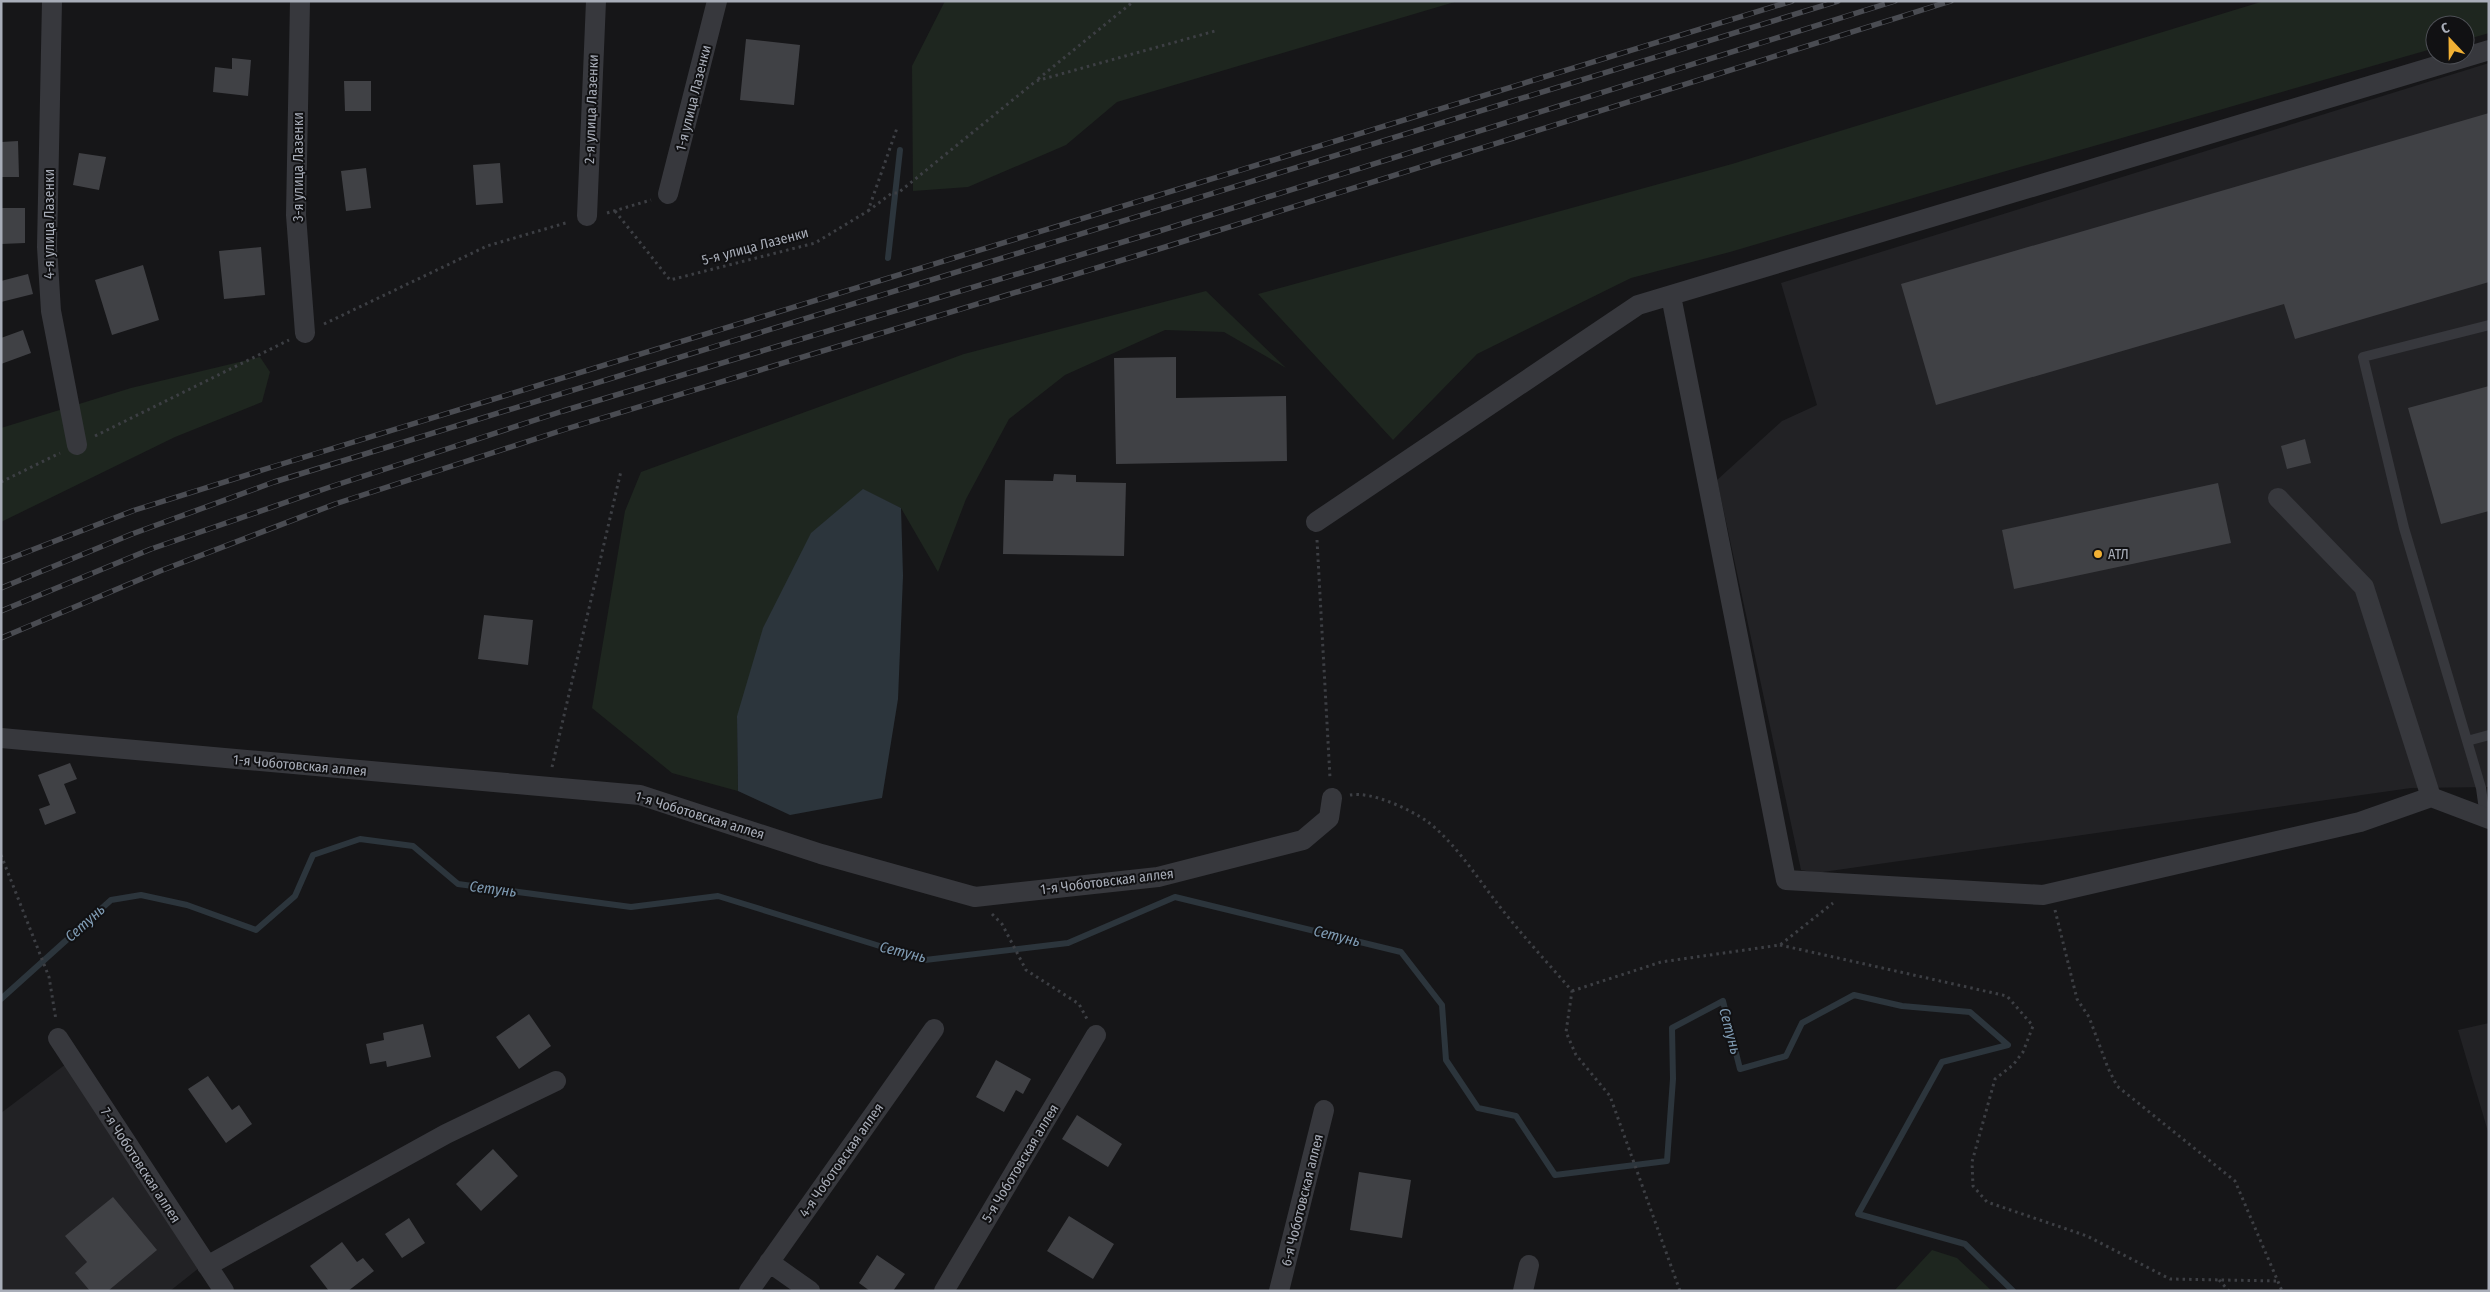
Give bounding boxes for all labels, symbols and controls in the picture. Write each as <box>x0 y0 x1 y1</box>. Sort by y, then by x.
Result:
north arrow <box>2425 15 2475 65</box>
text: С <box>2439 19 2453 38</box>
street label: 1-я улица Лазенки <box>672 43 715 153</box>
street label: 2-я улица Лазенки <box>581 54 602 164</box>
street label: 3-я улица Лазенки <box>290 112 307 222</box>
street label: 4-я улица Лазенки <box>41 169 58 279</box>
street label: 5-я улица Лазенки <box>700 224 810 269</box>
place label: АТЛ <box>2108 546 2129 563</box>
marker: АТЛ <box>2092 548 2104 560</box>
street label: 1-я Чоботовская аллея <box>232 751 368 780</box>
street label: 1-я Чоботовская аллея <box>633 788 766 843</box>
street label: 1-я Чоботовская аллея <box>1039 865 1175 898</box>
water label: Сетунь <box>468 877 518 901</box>
water label: Сетунь <box>61 900 109 945</box>
water label: Сетунь <box>1312 922 1362 950</box>
water label: Сетунь <box>878 938 928 966</box>
water label: Сетунь <box>1715 1006 1745 1056</box>
street label: 4-я Чоботовская аллея <box>796 1100 887 1221</box>
street label: 5-я Чоботовская аллея <box>978 1101 1063 1226</box>
street label: 7-я Чоботовская аллея <box>97 1104 184 1226</box>
street label: 6-я Чоботовская аллея <box>1278 1132 1327 1268</box>

